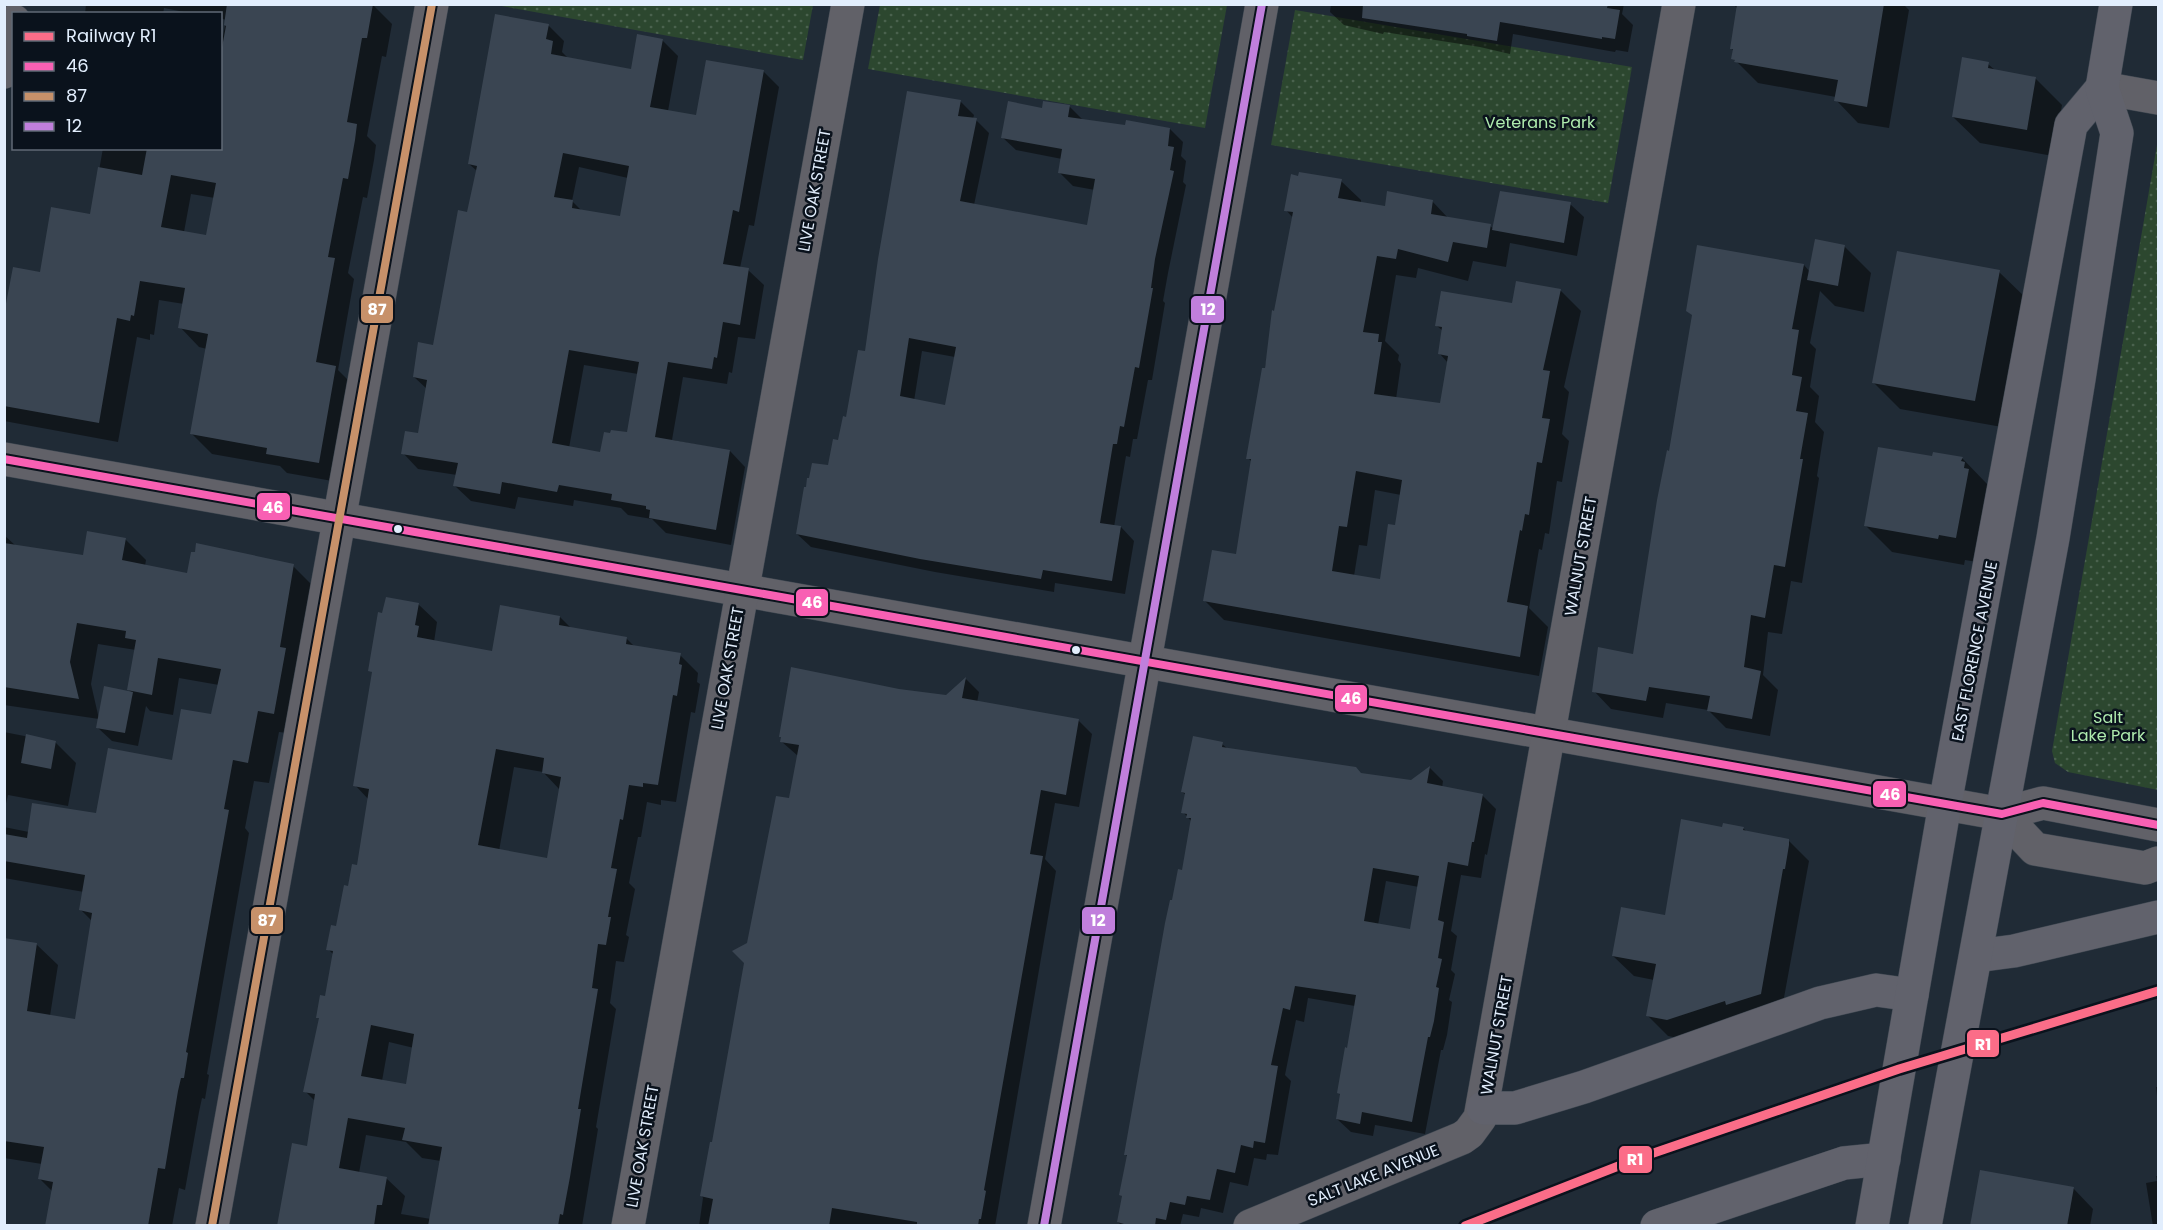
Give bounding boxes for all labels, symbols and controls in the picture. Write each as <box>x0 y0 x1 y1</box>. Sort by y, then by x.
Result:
legend <box>12 12 222 150</box>
text: Railway R1 <box>66 23 157 48</box>
text: 46 <box>66 53 89 78</box>
text: 87 <box>66 83 87 108</box>
park label: Veterans Park <box>1485 111 1596 134</box>
text: 12 <box>66 113 82 138</box>
street label: LIVE OAK STREET <box>792 127 837 253</box>
line badge: 87 <box>360 295 394 324</box>
line badge: 12 <box>1190 295 1225 324</box>
text: 87 <box>368 298 387 321</box>
text: 12 <box>1200 298 1216 321</box>
line badge: 46 <box>256 492 291 521</box>
street label: WALNUT STREET <box>1559 494 1602 618</box>
text: 46 <box>262 496 284 519</box>
unlabelled marker <box>392 523 404 535</box>
street label: EAST FLORENCE AVENUE <box>1946 559 2003 743</box>
line badge: 46 <box>795 588 829 617</box>
text: 46 <box>801 591 823 614</box>
street label: LIVE OAK STREET <box>705 605 750 731</box>
unlabelled marker <box>1070 644 1082 656</box>
line badge: 46 <box>1334 684 1368 713</box>
text: 46 <box>1340 687 1362 710</box>
park label: Salt Lake Park <box>2071 706 2146 747</box>
line badge: 46 <box>1872 780 1907 808</box>
text: 46 <box>1879 783 1901 806</box>
line badge: 87 <box>250 906 284 935</box>
line badge: 12 <box>1081 906 1116 935</box>
text: 87 <box>258 909 277 932</box>
text: 12 <box>1090 909 1106 932</box>
street label: WALNUT STREET <box>1475 973 1518 1097</box>
line badge: R1 <box>1966 1029 2000 1058</box>
text: R1 <box>1975 1033 1991 1056</box>
street label: LIVE OAK STREET <box>620 1083 665 1209</box>
street label: SALT LAKE AVENUE <box>1304 1139 1442 1212</box>
line badge: R1 <box>1618 1145 1653 1174</box>
text: R1 <box>1627 1148 1643 1171</box>

